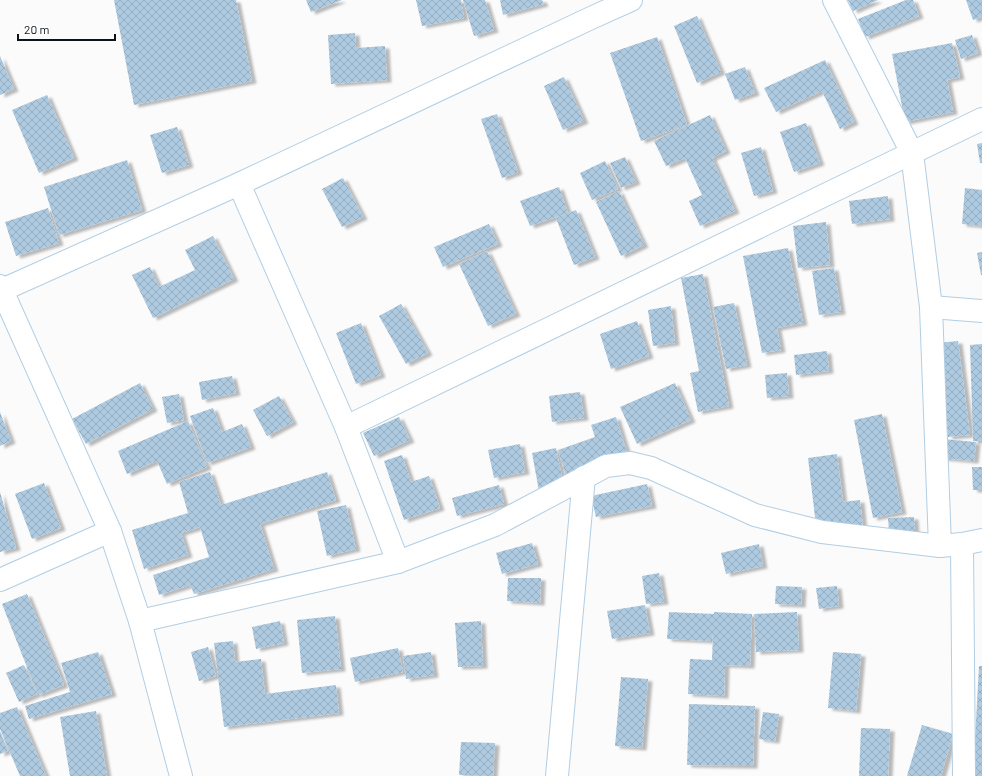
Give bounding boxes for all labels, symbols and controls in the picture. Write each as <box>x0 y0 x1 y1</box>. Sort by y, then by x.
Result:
scale bar <box>18 16 115 42</box>
text: 20 m <box>24 22 50 36</box>

